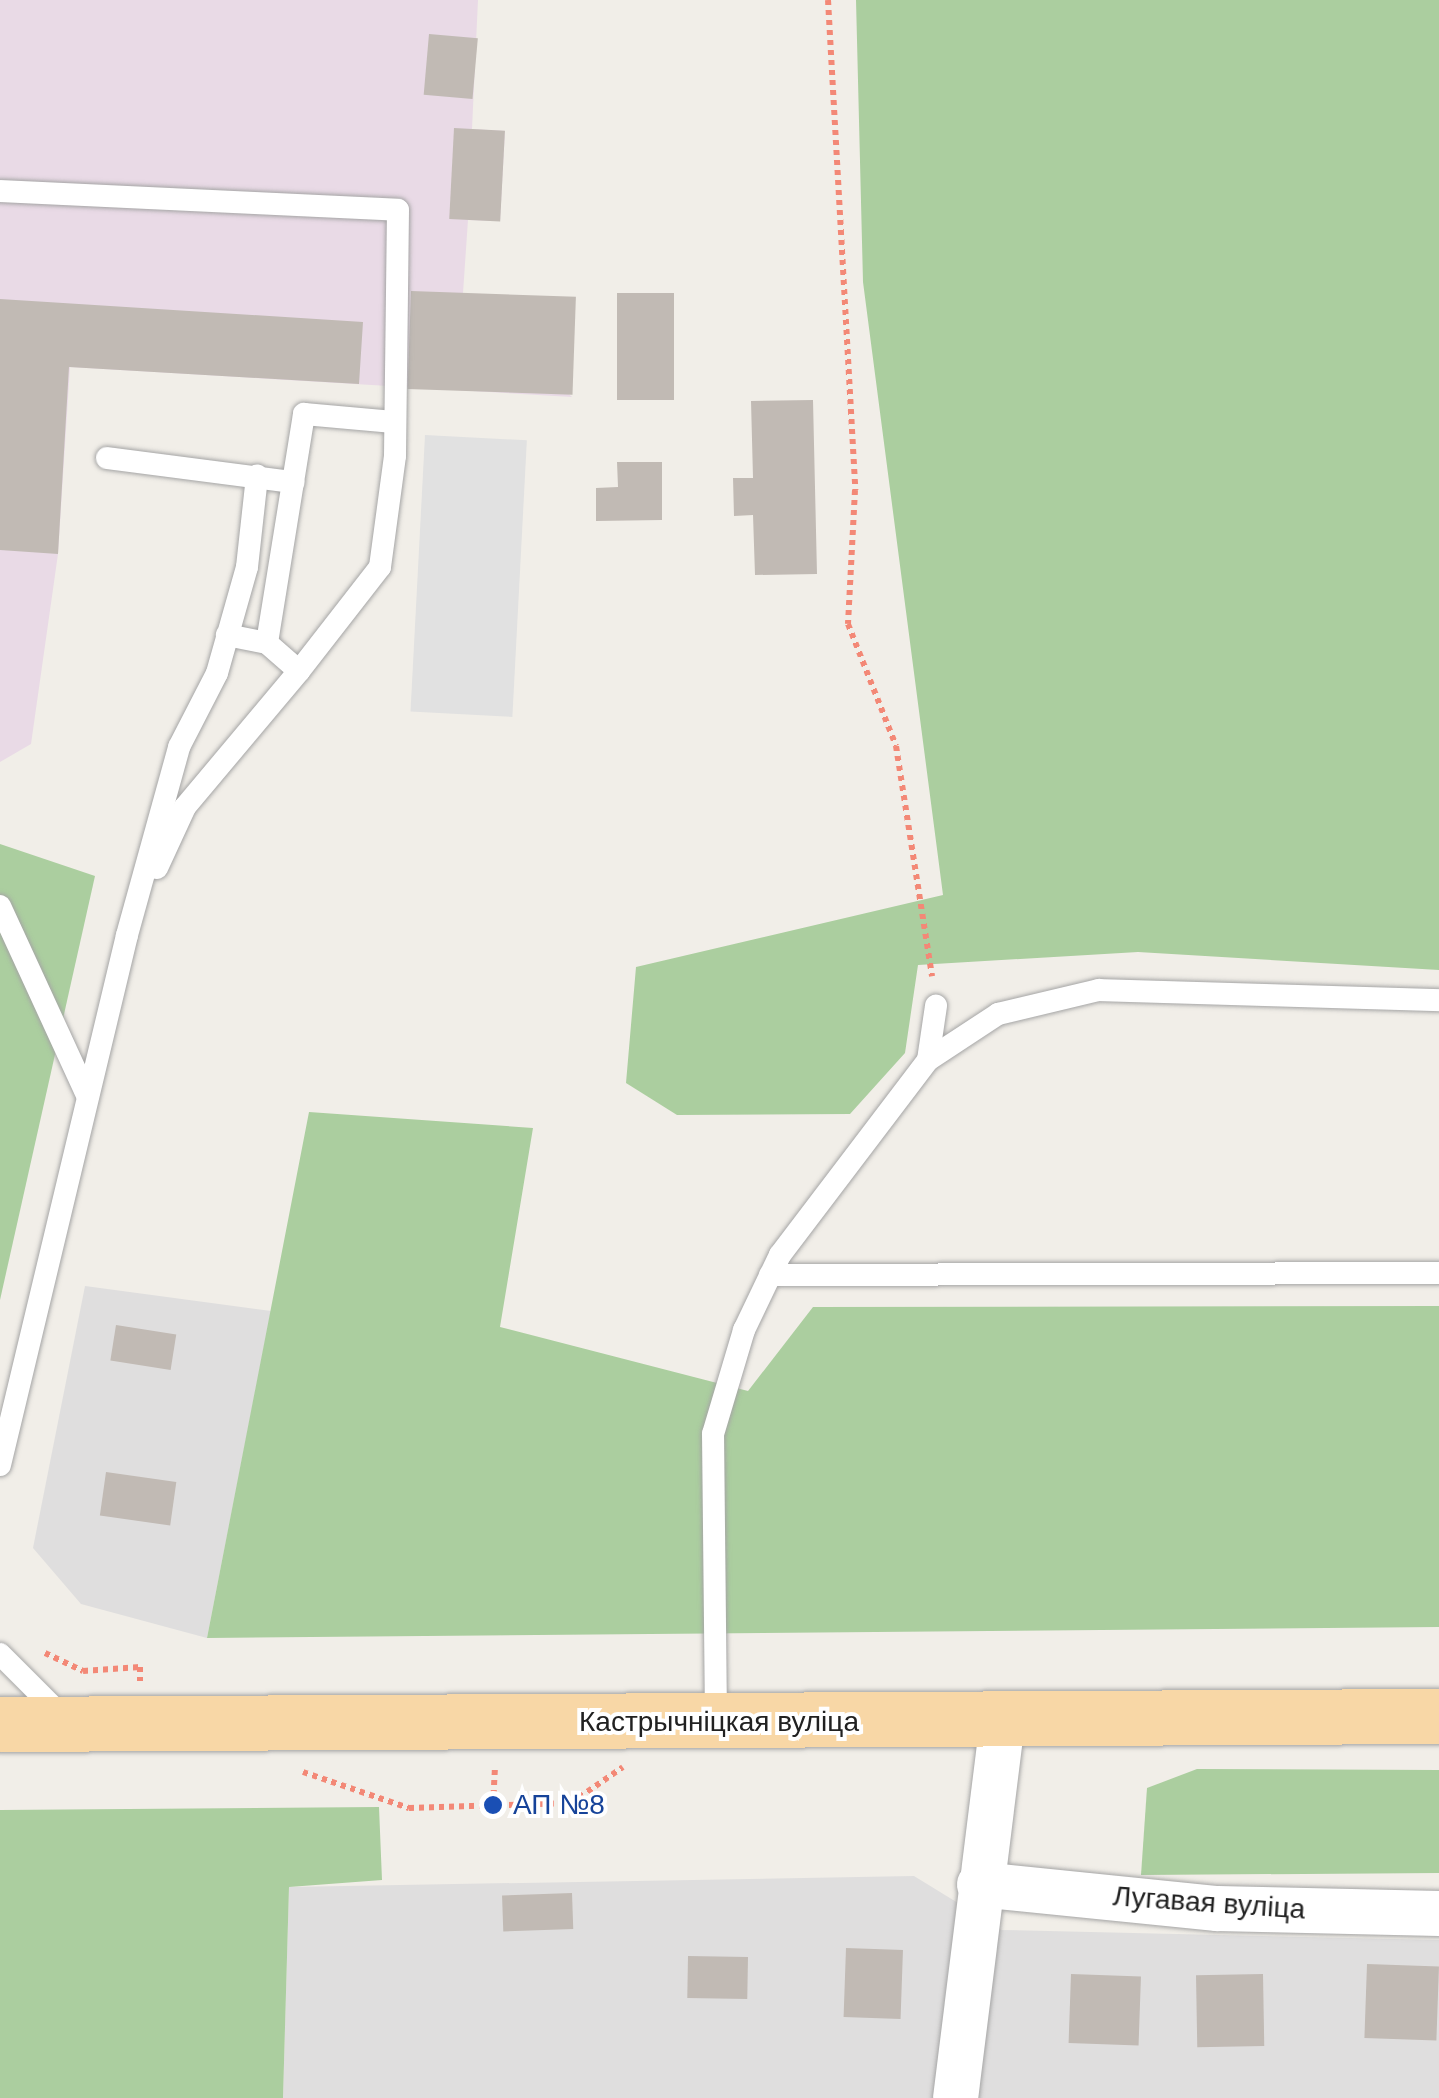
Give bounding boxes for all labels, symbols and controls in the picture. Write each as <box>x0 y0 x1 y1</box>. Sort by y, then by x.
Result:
street label: Кастрычніцкая вуліца <box>579 1705 859 1739</box>
place label: АП №8 <box>513 1788 605 1822</box>
marker: АП №8 <box>482 1794 504 1816</box>
street label: Лугавая вуліца <box>1112 1880 1306 1926</box>

